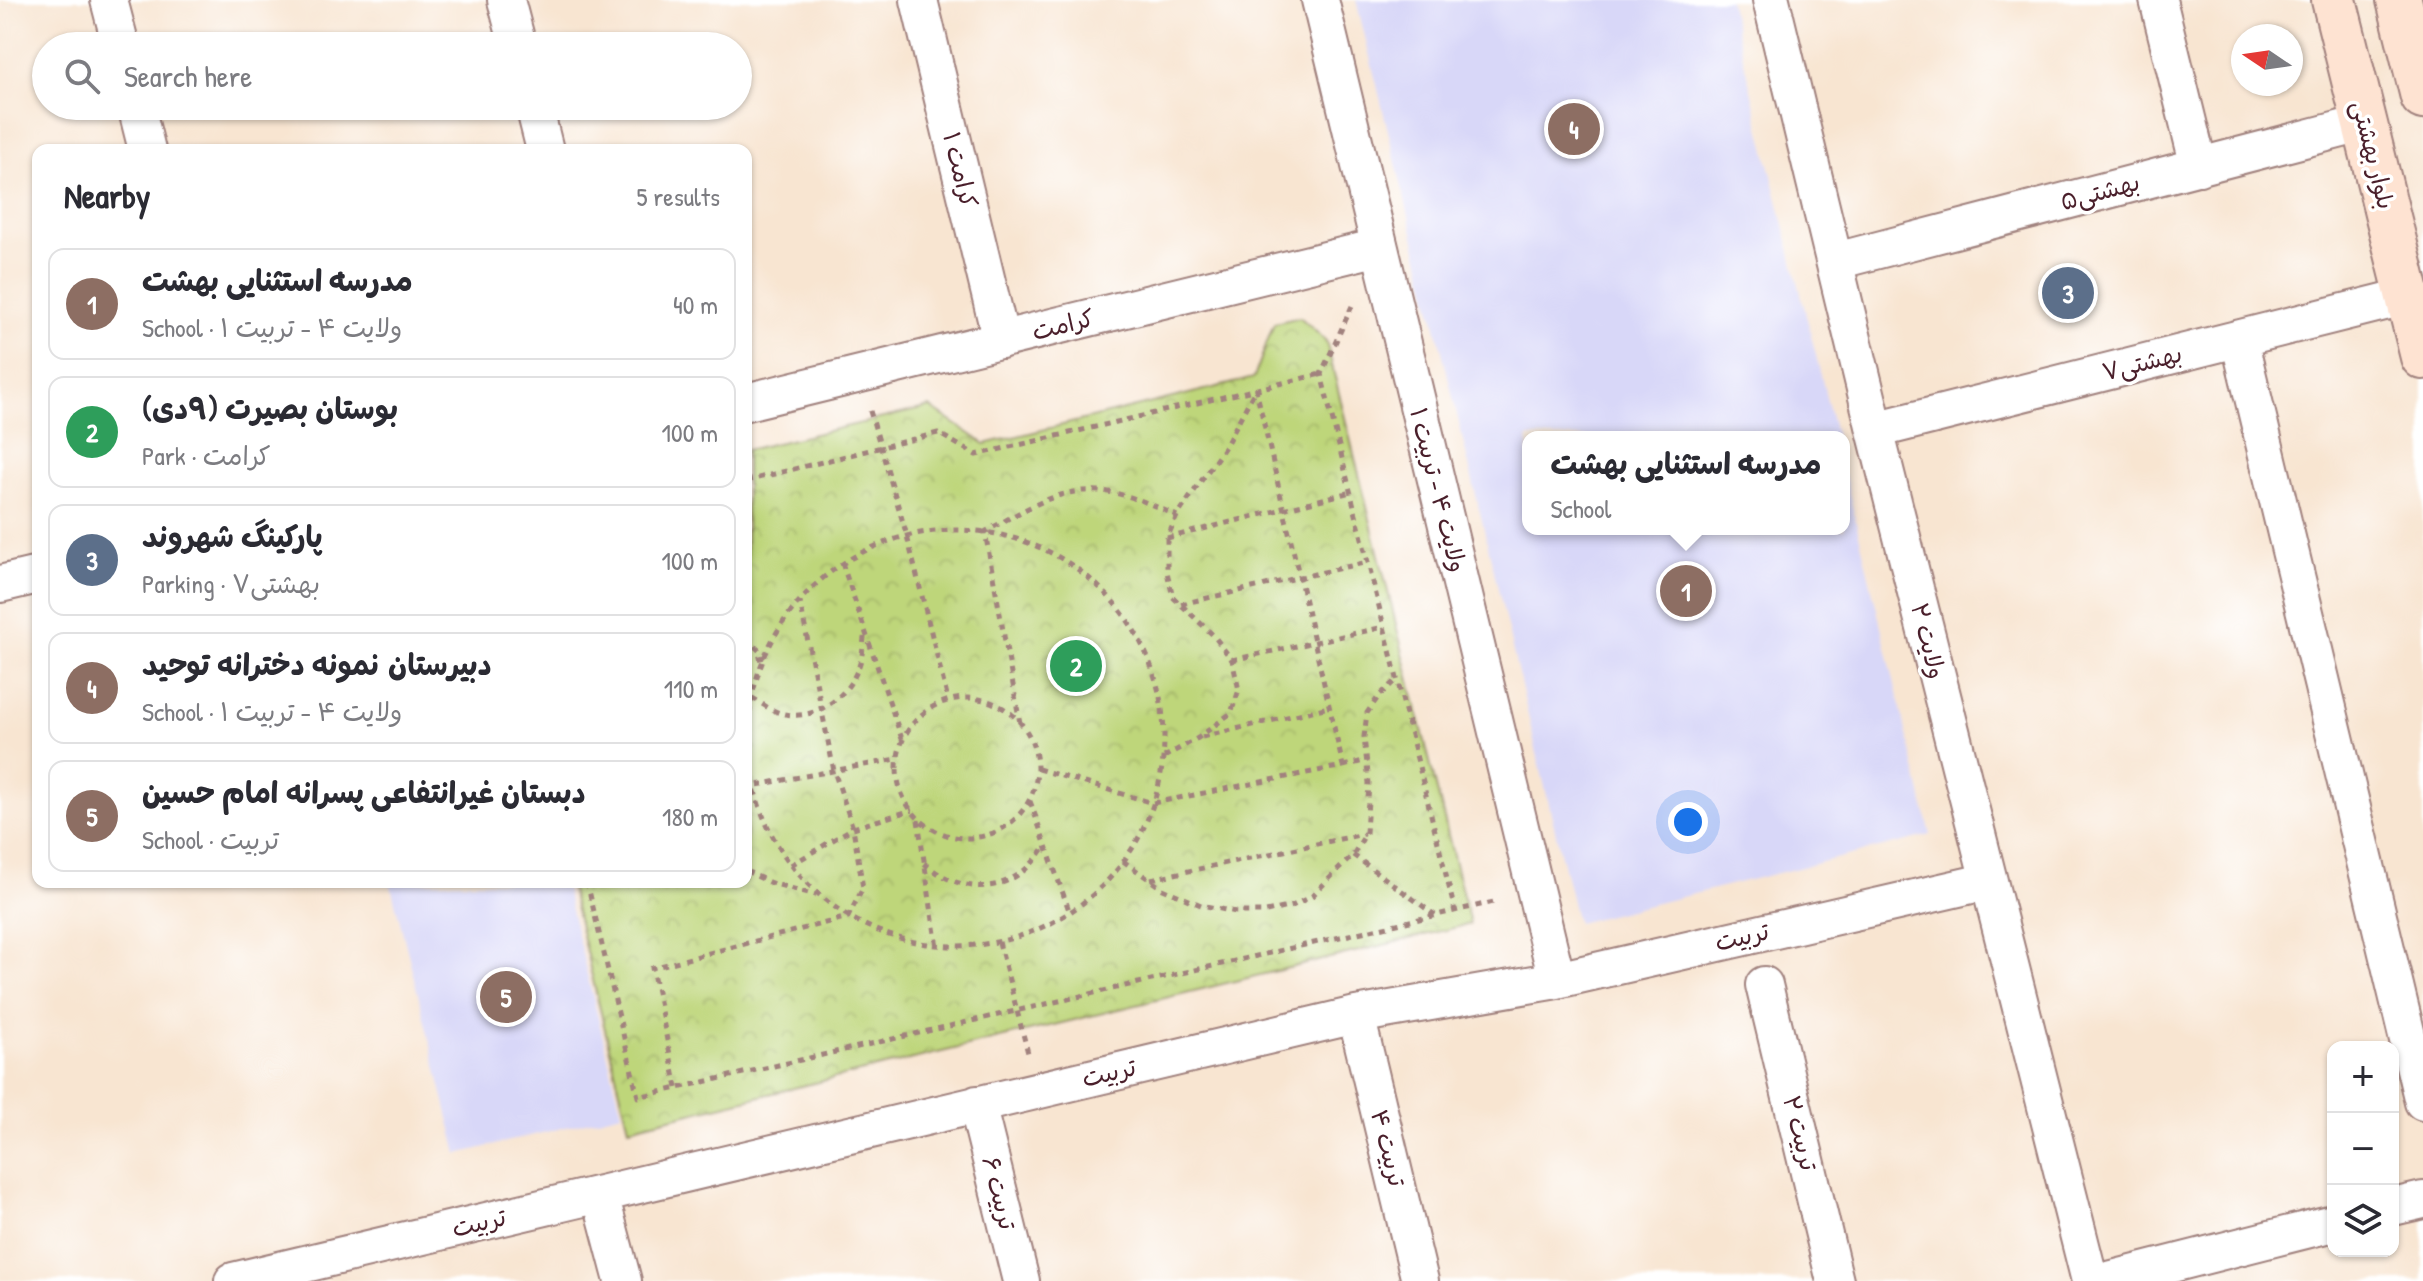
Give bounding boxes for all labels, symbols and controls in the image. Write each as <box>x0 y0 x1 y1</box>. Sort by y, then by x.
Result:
north arrow <box>2231 24 2303 96</box>
search box <box>32 32 752 120</box>
icon: search <box>60 54 104 98</box>
text: Search here <box>124 56 252 96</box>
street label: بلوار بهشتی <box>2345 97 2403 212</box>
pin: 4 <box>1548 99 1600 159</box>
street label: کرامت ۱ <box>936 128 986 211</box>
street label: بهشتی۵ <box>2056 165 2143 217</box>
text: Nearby <box>64 173 150 219</box>
text: 5 results <box>636 179 720 214</box>
text: مدرسه استثنایی بهشت <box>142 260 413 300</box>
pin: 3 <box>2042 263 2094 323</box>
text: 1 <box>87 287 97 322</box>
text: 40 m <box>673 287 718 322</box>
street label: کرامت <box>1028 301 1097 347</box>
text: School · ولایت ۴ - تربیت ۱ <box>142 310 402 345</box>
street label: بهشتی۷ <box>2098 337 2185 387</box>
text: بوستان بصیرت (۹دی) <box>142 388 398 428</box>
street label: ولایت ۴ - تربیت ۱ <box>1403 404 1475 575</box>
text: 2 <box>86 415 98 450</box>
text: 100 m <box>662 415 718 450</box>
popup <box>1522 431 1850 535</box>
text: Park · کرامت <box>142 438 271 473</box>
text: مدرسه استثنایی بهشت <box>1551 443 1821 483</box>
text: School <box>1551 491 1611 526</box>
text: پارکینگ شهروند <box>142 516 323 556</box>
text: 3 <box>86 543 98 578</box>
text: 100 m <box>662 543 718 578</box>
pin: 1 <box>1660 561 1712 621</box>
text: Parking · بهشتی۷ <box>142 566 320 601</box>
street label: ولایت ۲ <box>1904 600 1954 682</box>
pin: 2 <box>1050 636 1102 696</box>
text: دبیرستان نمونه دخترانه توحید <box>142 644 492 684</box>
text: 4 <box>87 671 97 706</box>
text: 110 m <box>664 671 718 706</box>
text: School · ولایت ۴ - تربیت ۱ <box>142 694 402 729</box>
text: دبستان غیرانتفاعی پسرانه امام حسین <box>142 772 586 812</box>
text: 5 <box>87 799 98 834</box>
text: 180 m <box>662 799 718 834</box>
your location <box>1668 802 1708 842</box>
text: School · تربیت <box>142 822 279 857</box>
street label: تربیت <box>1712 914 1773 958</box>
pin: 5 <box>480 967 532 1027</box>
map controls <box>2327 1041 2399 1257</box>
button: + <box>2327 1041 2399 1113</box>
street label: تربیت <box>1079 1050 1140 1094</box>
street label: تربیت ۲ <box>1776 1092 1826 1175</box>
street label: تربیت ۴ <box>1364 1106 1414 1190</box>
button: − <box>2327 1113 2399 1185</box>
street label: تربیت ۶ <box>975 1153 1025 1234</box>
button: layers <box>2327 1185 2399 1257</box>
street label: تربیت <box>449 1200 510 1244</box>

